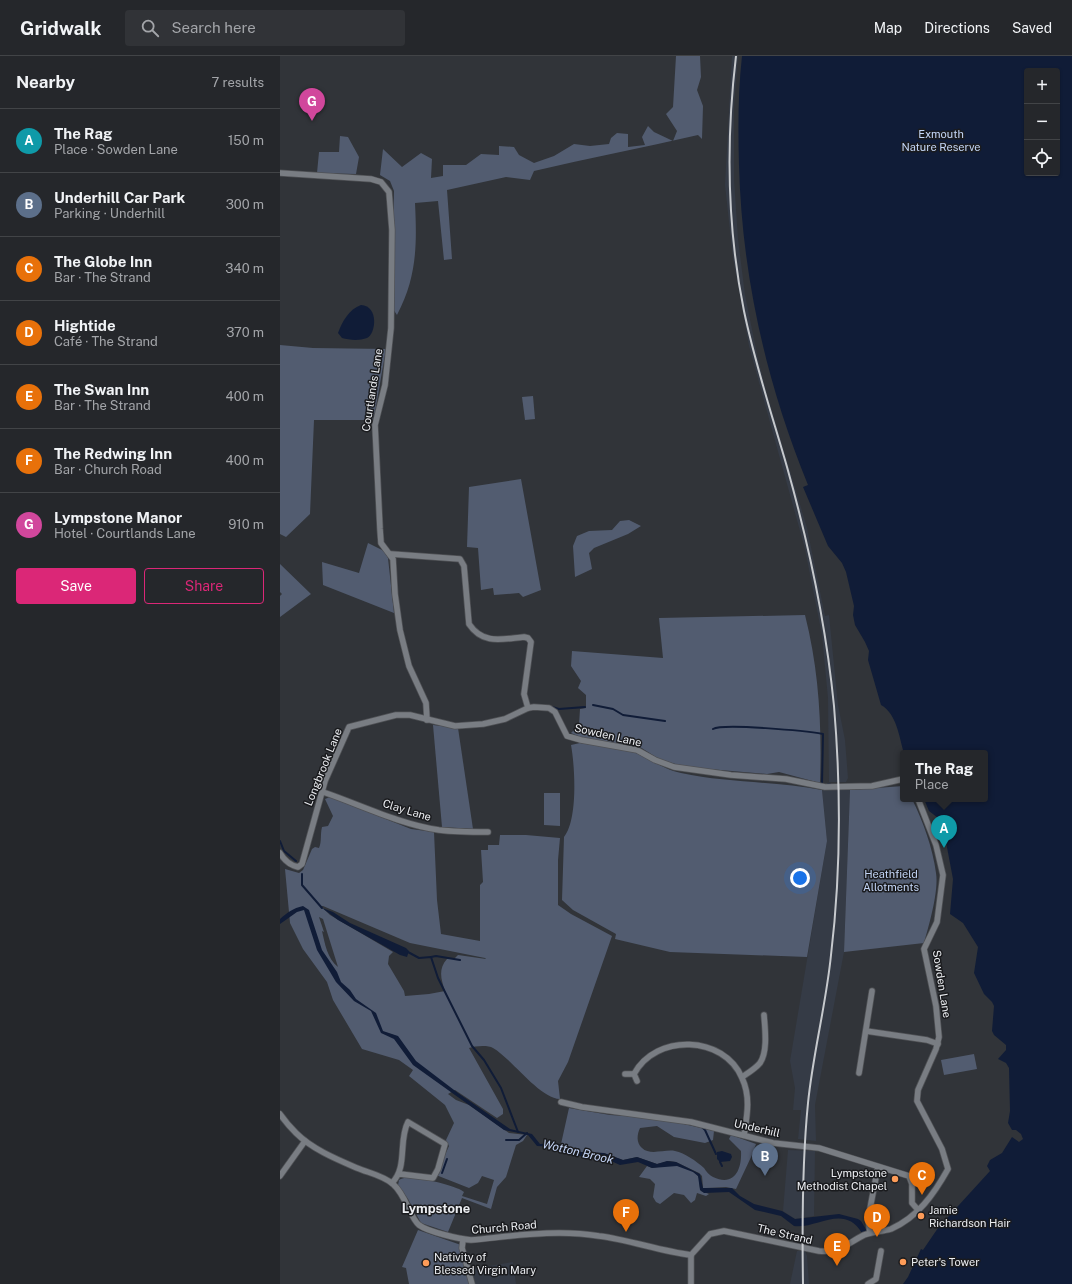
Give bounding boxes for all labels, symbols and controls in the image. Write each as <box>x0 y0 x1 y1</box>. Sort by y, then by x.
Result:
search box <box>125 10 405 46</box>
text: Gridwalk <box>20 17 101 39</box>
icon: search <box>139 17 161 39</box>
text: Search here <box>171 19 256 36</box>
text: Map <box>874 20 902 36</box>
text: Directions <box>924 20 990 36</box>
text: Saved <box>1012 20 1052 36</box>
map controls <box>1024 68 1060 176</box>
button: + <box>1024 68 1060 104</box>
text: Nearby <box>16 72 75 92</box>
text: 7 results <box>211 75 264 90</box>
pin: G <box>299 88 325 121</box>
button: − <box>1024 104 1060 140</box>
text: The Rag <box>54 125 112 142</box>
park label: Exmouth Nature Reserve <box>901 128 981 153</box>
text: A <box>24 133 34 148</box>
text: 150 m <box>228 133 264 148</box>
button: locate <box>1024 140 1060 176</box>
text: Place · Sowden Lane <box>54 142 178 157</box>
text: Underhill Car Park <box>54 189 185 206</box>
text: B <box>25 197 33 212</box>
text: 300 m <box>226 197 264 212</box>
text: Parking · Underhill <box>54 206 165 221</box>
text: The Globe Inn <box>54 253 152 270</box>
text: C <box>24 261 34 276</box>
text: 340 m <box>225 261 264 276</box>
text: Bar · The Strand <box>54 270 151 285</box>
text: Hightide <box>54 317 116 334</box>
text: D <box>24 325 34 340</box>
text: 370 m <box>226 325 264 340</box>
text: Café · The Strand <box>54 334 158 349</box>
street label: Courtlands Lane <box>360 348 384 432</box>
text: The Swan Inn <box>54 381 149 398</box>
text: E <box>25 389 33 404</box>
text: 400 m <box>226 389 264 404</box>
text: Bar · The Strand <box>54 398 151 413</box>
text: The Redwing Inn <box>54 445 172 462</box>
text: F <box>25 453 33 468</box>
text: 400 m <box>226 453 264 468</box>
text: Bar · Church Road <box>54 462 162 477</box>
text: Lympstone Manor <box>54 509 182 526</box>
text: G <box>24 517 34 532</box>
text: 910 m <box>228 517 264 532</box>
text: Hotel · Courtlands Lane <box>54 526 196 541</box>
button: Save <box>16 568 136 604</box>
button: Share <box>144 568 264 604</box>
street label: Sowden Lane <box>573 721 643 749</box>
street label: Longbrook Lane <box>302 727 344 807</box>
popup <box>900 750 988 802</box>
text: The Rag <box>915 760 973 777</box>
text: Place <box>915 777 949 792</box>
street label: Clay Lane <box>381 797 433 823</box>
pin: A <box>931 815 957 848</box>
your location <box>790 868 810 888</box>
park label: Heathfield Allotments <box>863 868 919 893</box>
street label: Sowden Lane <box>931 949 953 1019</box>
street label: Underhill <box>733 1117 781 1139</box>
water label: Wotton Brook <box>541 1137 615 1167</box>
pin: B <box>752 1143 778 1176</box>
pin: C <box>909 1162 935 1195</box>
place label: Lympstone Methodist Chapel <box>797 1167 887 1192</box>
marker: Lympstone Methodist Chapel <box>890 1174 900 1184</box>
pin: F <box>613 1199 639 1232</box>
district label: Lympstone <box>402 1201 470 1216</box>
pin: D <box>864 1204 890 1237</box>
place label: Jamie Richardson Hair <box>929 1204 1011 1229</box>
marker: Jamie Richardson Hair <box>916 1211 926 1221</box>
street label: Church Road <box>471 1218 537 1236</box>
street label: The Strand <box>756 1222 814 1246</box>
pin: E <box>824 1233 850 1266</box>
place label: Nativity of Blessed Virgin Mary <box>434 1251 536 1276</box>
place label: Peter's Tower <box>911 1256 980 1268</box>
marker: Peter's Tower <box>898 1257 908 1267</box>
marker: Nativity of Blessed Virgin Mary <box>421 1258 431 1268</box>

